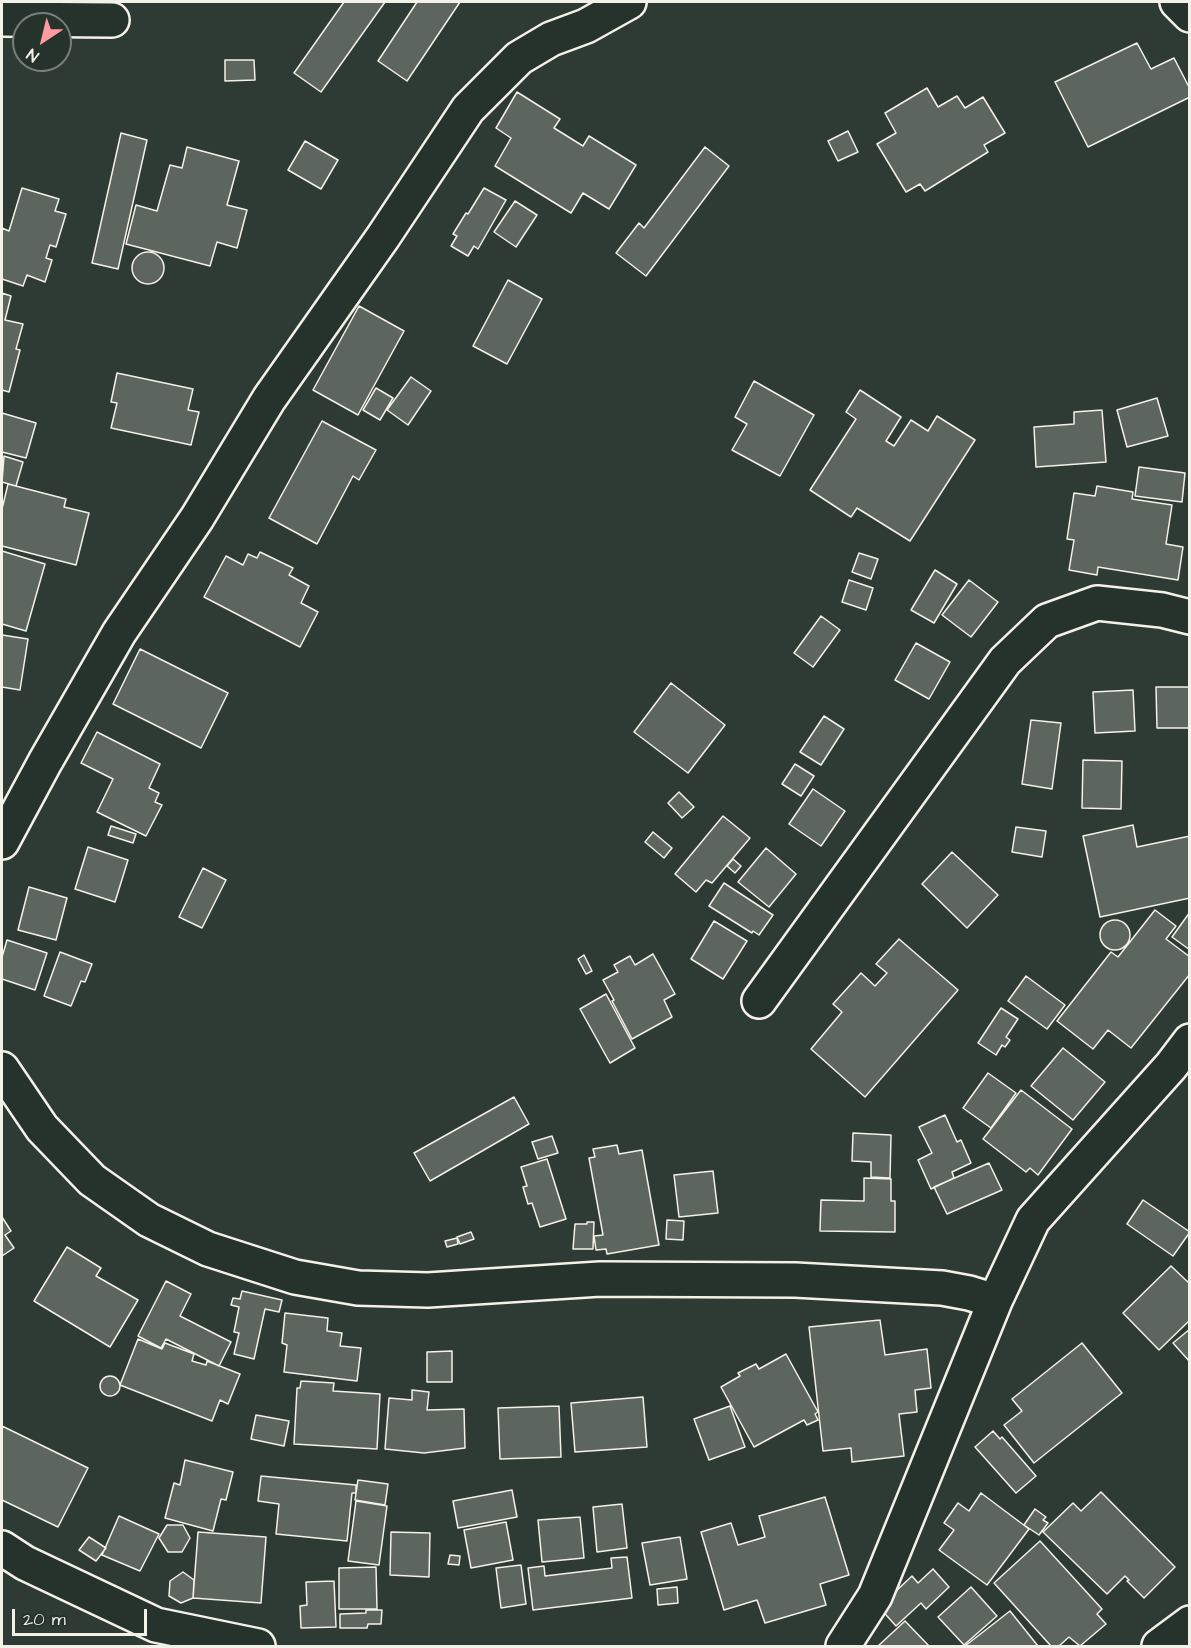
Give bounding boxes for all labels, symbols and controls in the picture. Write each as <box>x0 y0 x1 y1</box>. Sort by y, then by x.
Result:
north arrow <box>12 12 72 72</box>
text: N <box>22 43 43 67</box>
scale bar <box>15 1597 150 1635</box>
text: 20 m <box>23 1607 66 1632</box>

